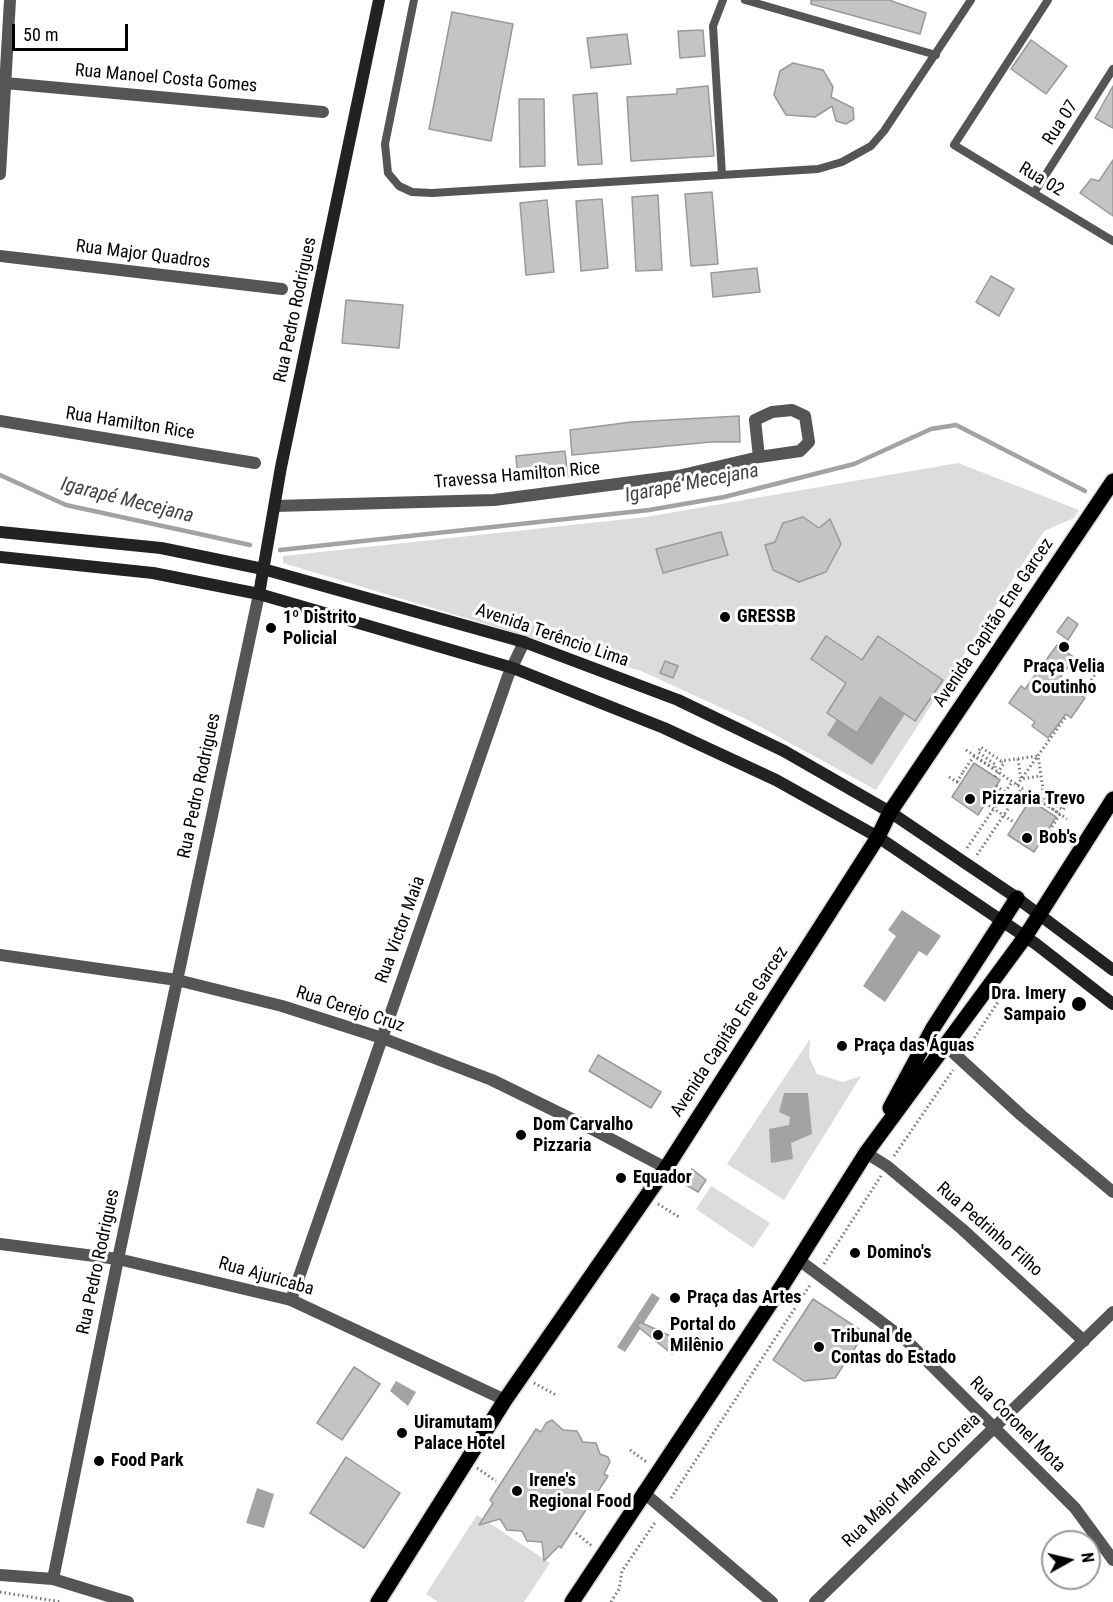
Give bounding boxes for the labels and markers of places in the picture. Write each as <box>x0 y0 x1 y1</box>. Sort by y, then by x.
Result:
place label: GRESSB <box>737 606 796 628</box>
place label: 1º Distrito Policial <box>283 607 357 650</box>
marker: GRESSB <box>718 610 732 624</box>
marker: 1º Distrito Policial <box>264 621 278 635</box>
marker: Praça Velia Coutinho <box>1057 640 1071 654</box>
place label: Praça Velia Coutinho <box>1023 656 1105 698</box>
place label: Pizzaria Trevo <box>982 788 1085 810</box>
marker: Pizzaria Trevo <box>963 792 977 806</box>
place label: Bob's <box>1039 827 1077 849</box>
marker: Bob's <box>1020 831 1034 845</box>
place label: Dra. Imery Sampaio <box>991 983 1066 1026</box>
marker: Dra. Imery Sampaio <box>1070 995 1088 1013</box>
place label: Praça das Águas <box>854 1035 974 1057</box>
marker: Praça das Águas <box>835 1039 849 1053</box>
place label: Dom Carvalho Pizzaria <box>533 1114 633 1156</box>
marker: Dom Carvalho Pizzaria <box>514 1128 528 1142</box>
place label: Equador <box>633 1167 692 1189</box>
marker: Equador <box>614 1171 628 1185</box>
place label: Domino's <box>867 1242 931 1264</box>
marker: Domino's <box>848 1246 862 1260</box>
place label: Praça das Artes <box>687 1287 801 1309</box>
marker: Praça das Artes <box>668 1291 682 1305</box>
place label: Portal do Milênio <box>670 1314 736 1356</box>
place label: Tribunal de Contas do Estado <box>831 1326 956 1368</box>
marker: Portal do Milênio <box>651 1328 665 1342</box>
marker: Tribunal de Contas do Estado <box>812 1340 826 1354</box>
place label: Uiramutam Palace Hotel <box>414 1412 505 1454</box>
marker: Uiramutam Palace Hotel <box>395 1426 409 1440</box>
place label: Food Park <box>111 1450 184 1472</box>
marker: Food Park <box>92 1454 106 1468</box>
place label: Irene's Regional Food <box>529 1470 631 1512</box>
marker: Irene's Regional Food <box>510 1484 524 1498</box>

